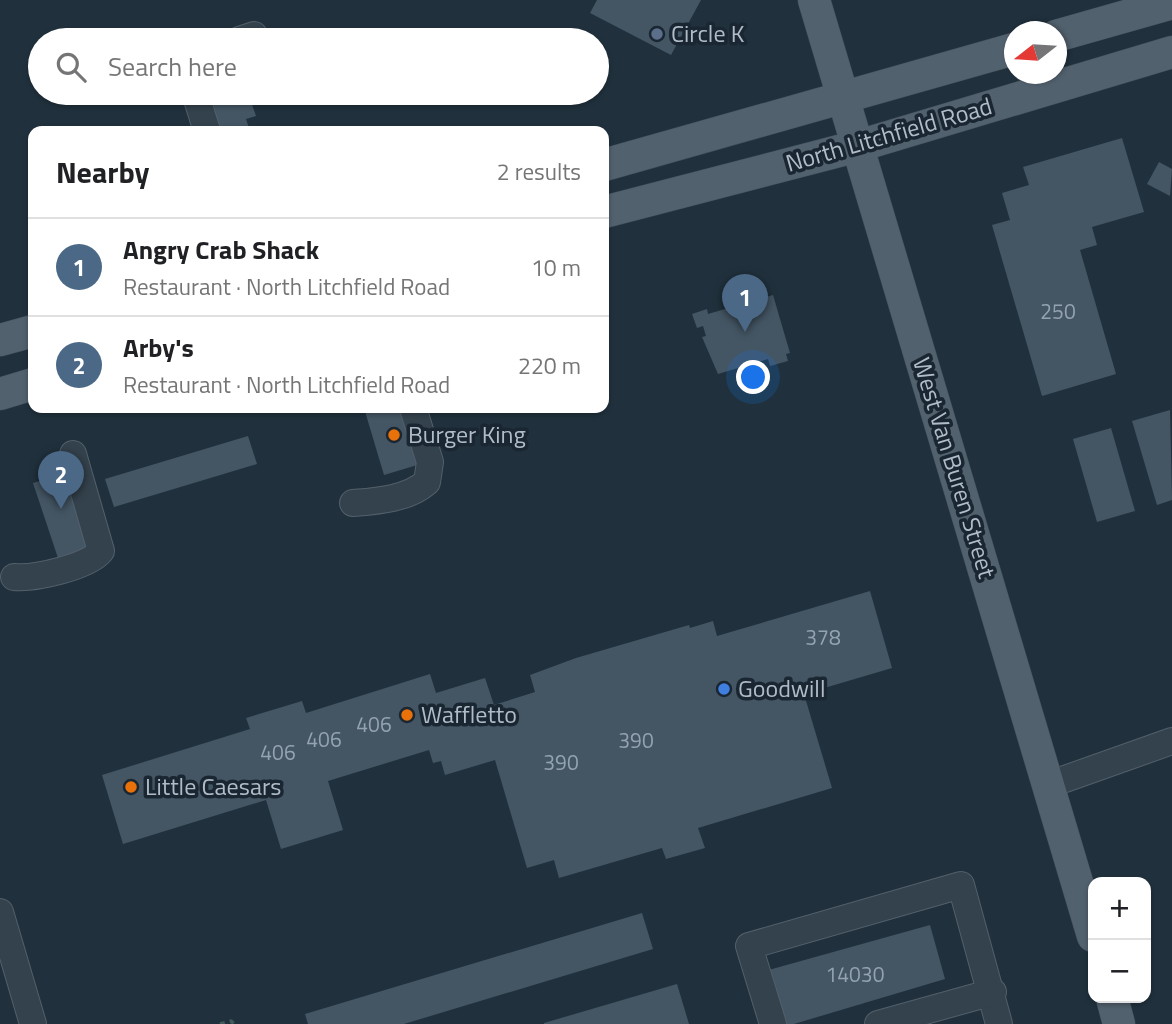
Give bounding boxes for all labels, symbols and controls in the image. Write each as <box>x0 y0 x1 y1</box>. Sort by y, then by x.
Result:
place label: Circle K <box>671 15 745 51</box>
north arrow <box>1004 21 1067 84</box>
marker: Circle K <box>649 26 665 42</box>
search box <box>28 28 609 105</box>
text: Search here <box>108 47 237 86</box>
icon: search <box>52 48 90 86</box>
street label: North Litchfield Road <box>781 87 996 181</box>
text: Nearby <box>56 149 149 195</box>
text: 2 results <box>497 154 581 189</box>
text: Angry Crab Shack <box>123 230 319 269</box>
text: 1 <box>73 250 85 285</box>
text: 10 m <box>531 250 581 285</box>
text: Restaurant · North Litchfield Road <box>123 269 450 304</box>
pin: 1 <box>722 274 768 332</box>
house number: 250 <box>1040 295 1076 327</box>
text: Arby's <box>123 328 194 367</box>
text: 2 <box>73 348 85 383</box>
text: 220 m <box>518 348 581 383</box>
street label: West Van Buren Street <box>904 353 1006 583</box>
your location <box>736 360 770 394</box>
text: Restaurant · North Litchfield Road <box>123 367 450 402</box>
place label: Burger King <box>408 416 526 452</box>
marker: Burger King <box>386 427 402 443</box>
pin: 2 <box>38 451 84 509</box>
house number: 378 <box>805 621 841 653</box>
place label: Goodwill <box>738 670 825 706</box>
marker: Goodwill <box>716 681 732 697</box>
place label: Waffletto <box>421 696 517 732</box>
marker: Waffletto <box>399 707 415 723</box>
house number: 406 <box>356 708 392 740</box>
house number: 406 <box>306 723 342 755</box>
house number: 390 <box>618 724 654 756</box>
house number: 406 <box>260 736 296 768</box>
house number: 390 <box>543 746 579 778</box>
place label: Little Caesars <box>145 768 281 804</box>
marker: Little Caesars <box>123 779 139 795</box>
map controls <box>1088 877 1151 1003</box>
button: + <box>1088 877 1151 940</box>
button: − <box>1088 940 1151 1003</box>
house number: 14030 <box>826 958 884 990</box>

